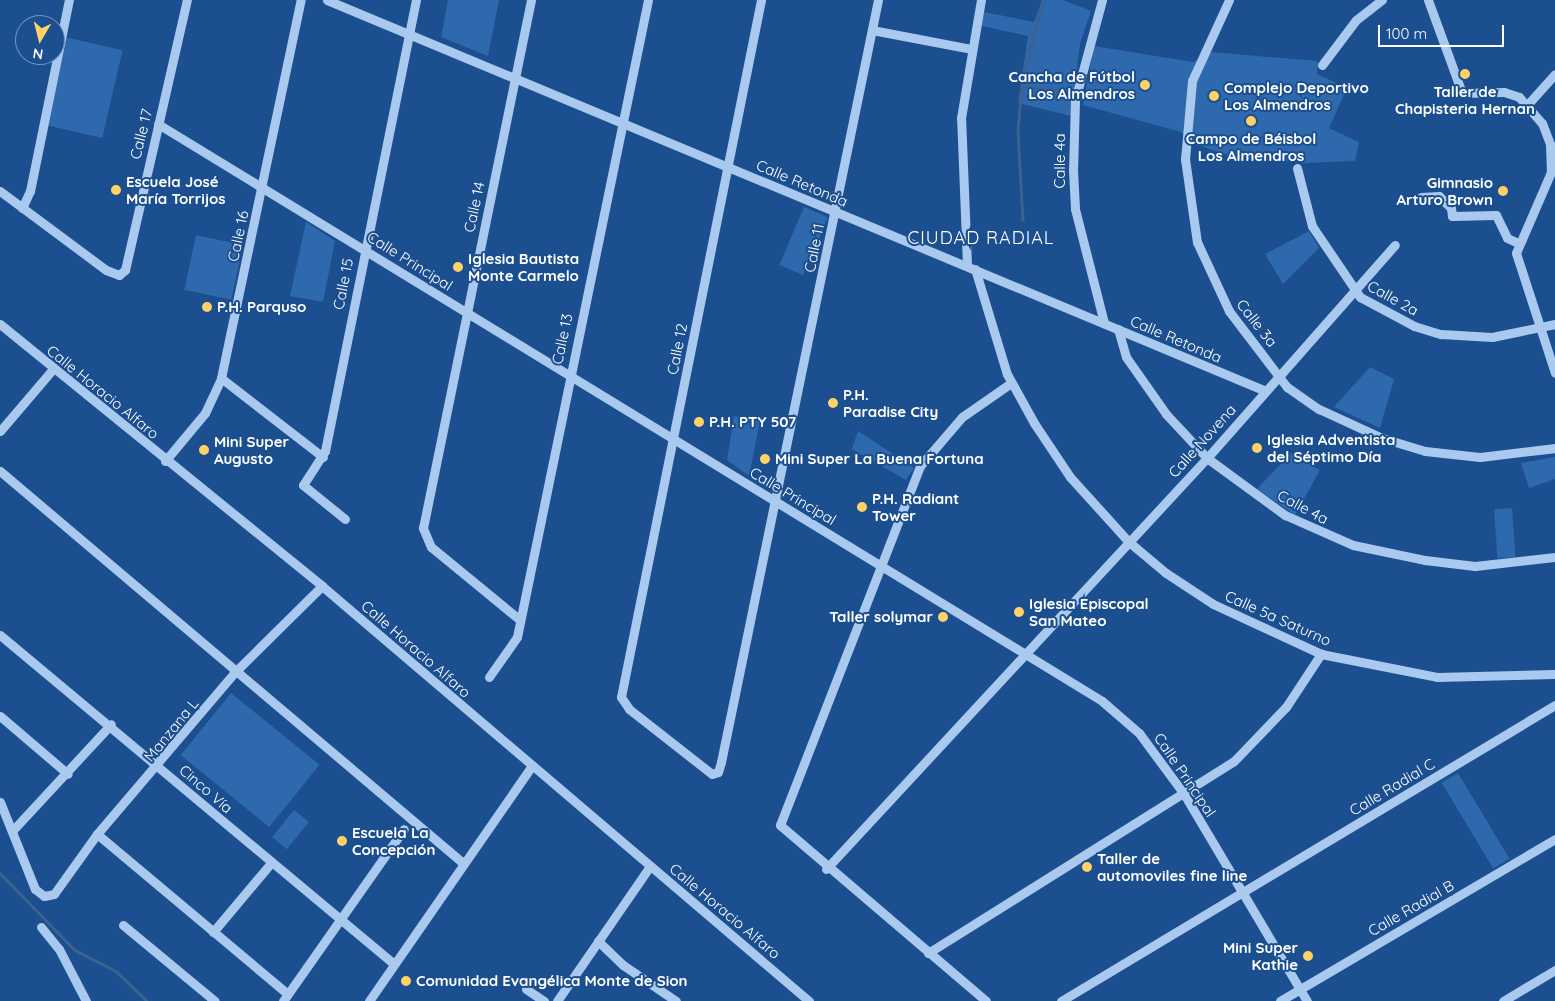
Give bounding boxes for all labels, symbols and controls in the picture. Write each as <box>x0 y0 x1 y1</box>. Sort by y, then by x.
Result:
north arrow <box>15 15 65 65</box>
scale bar <box>1380 15 1506 47</box>
text: 100 m <box>1386 24 1427 43</box>
text: N <box>32 44 44 63</box>
place label: Cancha de Fútbol Los Almendros <box>1009 67 1135 102</box>
marker: Taller de Chapisteria Hernan <box>1459 68 1471 80</box>
place label: Complejo Deportivo Los Almendros <box>1224 78 1369 113</box>
marker: Cancha de Fútbol Los Almendros <box>1139 79 1151 91</box>
place label: Taller de Chapisteria Hernan <box>1395 82 1535 117</box>
marker: Complejo Deportivo Los Almendros <box>1208 90 1220 102</box>
street label: Calle 17 <box>126 107 156 161</box>
marker: Campo de Béisbol Los Almendros <box>1245 115 1257 127</box>
place label: Campo de Béisbol Los Almendros <box>1186 129 1316 164</box>
street label: Calle 4a <box>1051 133 1069 189</box>
street label: Calle Retonda <box>754 156 850 210</box>
place label: Escuela José María Torrijos <box>126 172 226 207</box>
place label: Gimnasio Arturo Brown <box>1396 173 1493 208</box>
street label: Calle 14 <box>460 180 488 234</box>
marker: Escuela José María Torrijos <box>110 184 122 196</box>
marker: Gimnasio Arturo Brown <box>1497 185 1509 197</box>
street label: Calle 16 <box>224 209 252 263</box>
street label: Calle 11 <box>800 222 828 274</box>
district label: CIUDAD RADIAL <box>906 227 1056 249</box>
street label: Calle Principal <box>364 228 456 294</box>
place label: Iglesia Bautista Monte Carmelo <box>468 249 579 284</box>
street label: Calle 15 <box>329 257 357 311</box>
marker: Iglesia Bautista Monte Carmelo <box>452 261 464 273</box>
street label: Calle 2a <box>1364 277 1422 319</box>
street label: Calle 3a <box>1233 296 1281 350</box>
place label: P.H. Parquso <box>217 298 306 316</box>
marker: P.H. Parquso <box>201 301 213 313</box>
street label: Calle 13 <box>548 312 576 366</box>
street label: Calle Retonda <box>1128 312 1224 366</box>
street label: Calle 12 <box>663 322 691 376</box>
street label: Calle Horacio Alfaro <box>43 341 163 443</box>
place label: P.H. Paradise City <box>843 385 938 420</box>
marker: P.H. Paradise City <box>827 397 839 409</box>
street label: Calle Novena <box>1164 401 1240 481</box>
place label: P.H. PTY 507 <box>709 413 796 431</box>
marker: P.H. PTY 507 <box>693 416 705 428</box>
place label: Iglesia Adventista del Séptimo Día <box>1267 430 1395 465</box>
place label: Mini Super Augusto <box>214 432 289 467</box>
marker: Iglesia Adventista del Séptimo Día <box>1251 442 1263 454</box>
marker: Mini Super Augusto <box>198 444 210 456</box>
place label: Mini Super La Buena Fortuna <box>775 450 984 468</box>
marker: Mini Super La Buena Fortuna <box>759 453 771 465</box>
street label: Calle Principal <box>747 463 839 529</box>
street label: Calle 4a <box>1274 486 1332 528</box>
place label: P.H. Radiant Tower <box>872 489 959 524</box>
marker: P.H. Radiant Tower <box>856 501 868 513</box>
street label: Calle 5a Saturno <box>1222 587 1334 649</box>
place label: Iglesia Episcopal San Mateo <box>1029 594 1149 629</box>
street label: Calle Horacio Alfaro <box>358 597 474 701</box>
marker: Iglesia Episcopal San Mateo <box>1013 606 1025 618</box>
place label: Taller solymar <box>829 608 933 626</box>
marker: Taller solymar <box>937 611 949 623</box>
street label: Manzana L <box>140 695 202 765</box>
street label: Calle Principal <box>1150 730 1220 820</box>
street label: Calle Radial C <box>1346 755 1438 819</box>
street label: Cinco Vía <box>176 761 236 817</box>
place label: Escuela La Concepción <box>352 823 435 858</box>
marker: Escuela La Concepción <box>336 835 348 847</box>
place label: Taller de automoviles fine line <box>1097 849 1247 884</box>
street label: Calle Horacio Alfaro <box>666 859 784 963</box>
marker: Taller de automoviles fine line <box>1081 861 1093 873</box>
street label: Calle Radial B <box>1365 876 1457 940</box>
place label: Mini Super Kathie <box>1223 938 1298 973</box>
marker: Mini Super Kathie <box>1302 950 1314 962</box>
place label: Comunidad Evangélica Monte de Sion <box>416 972 688 990</box>
marker: Comunidad Evangélica Monte de Sion <box>400 975 412 987</box>

